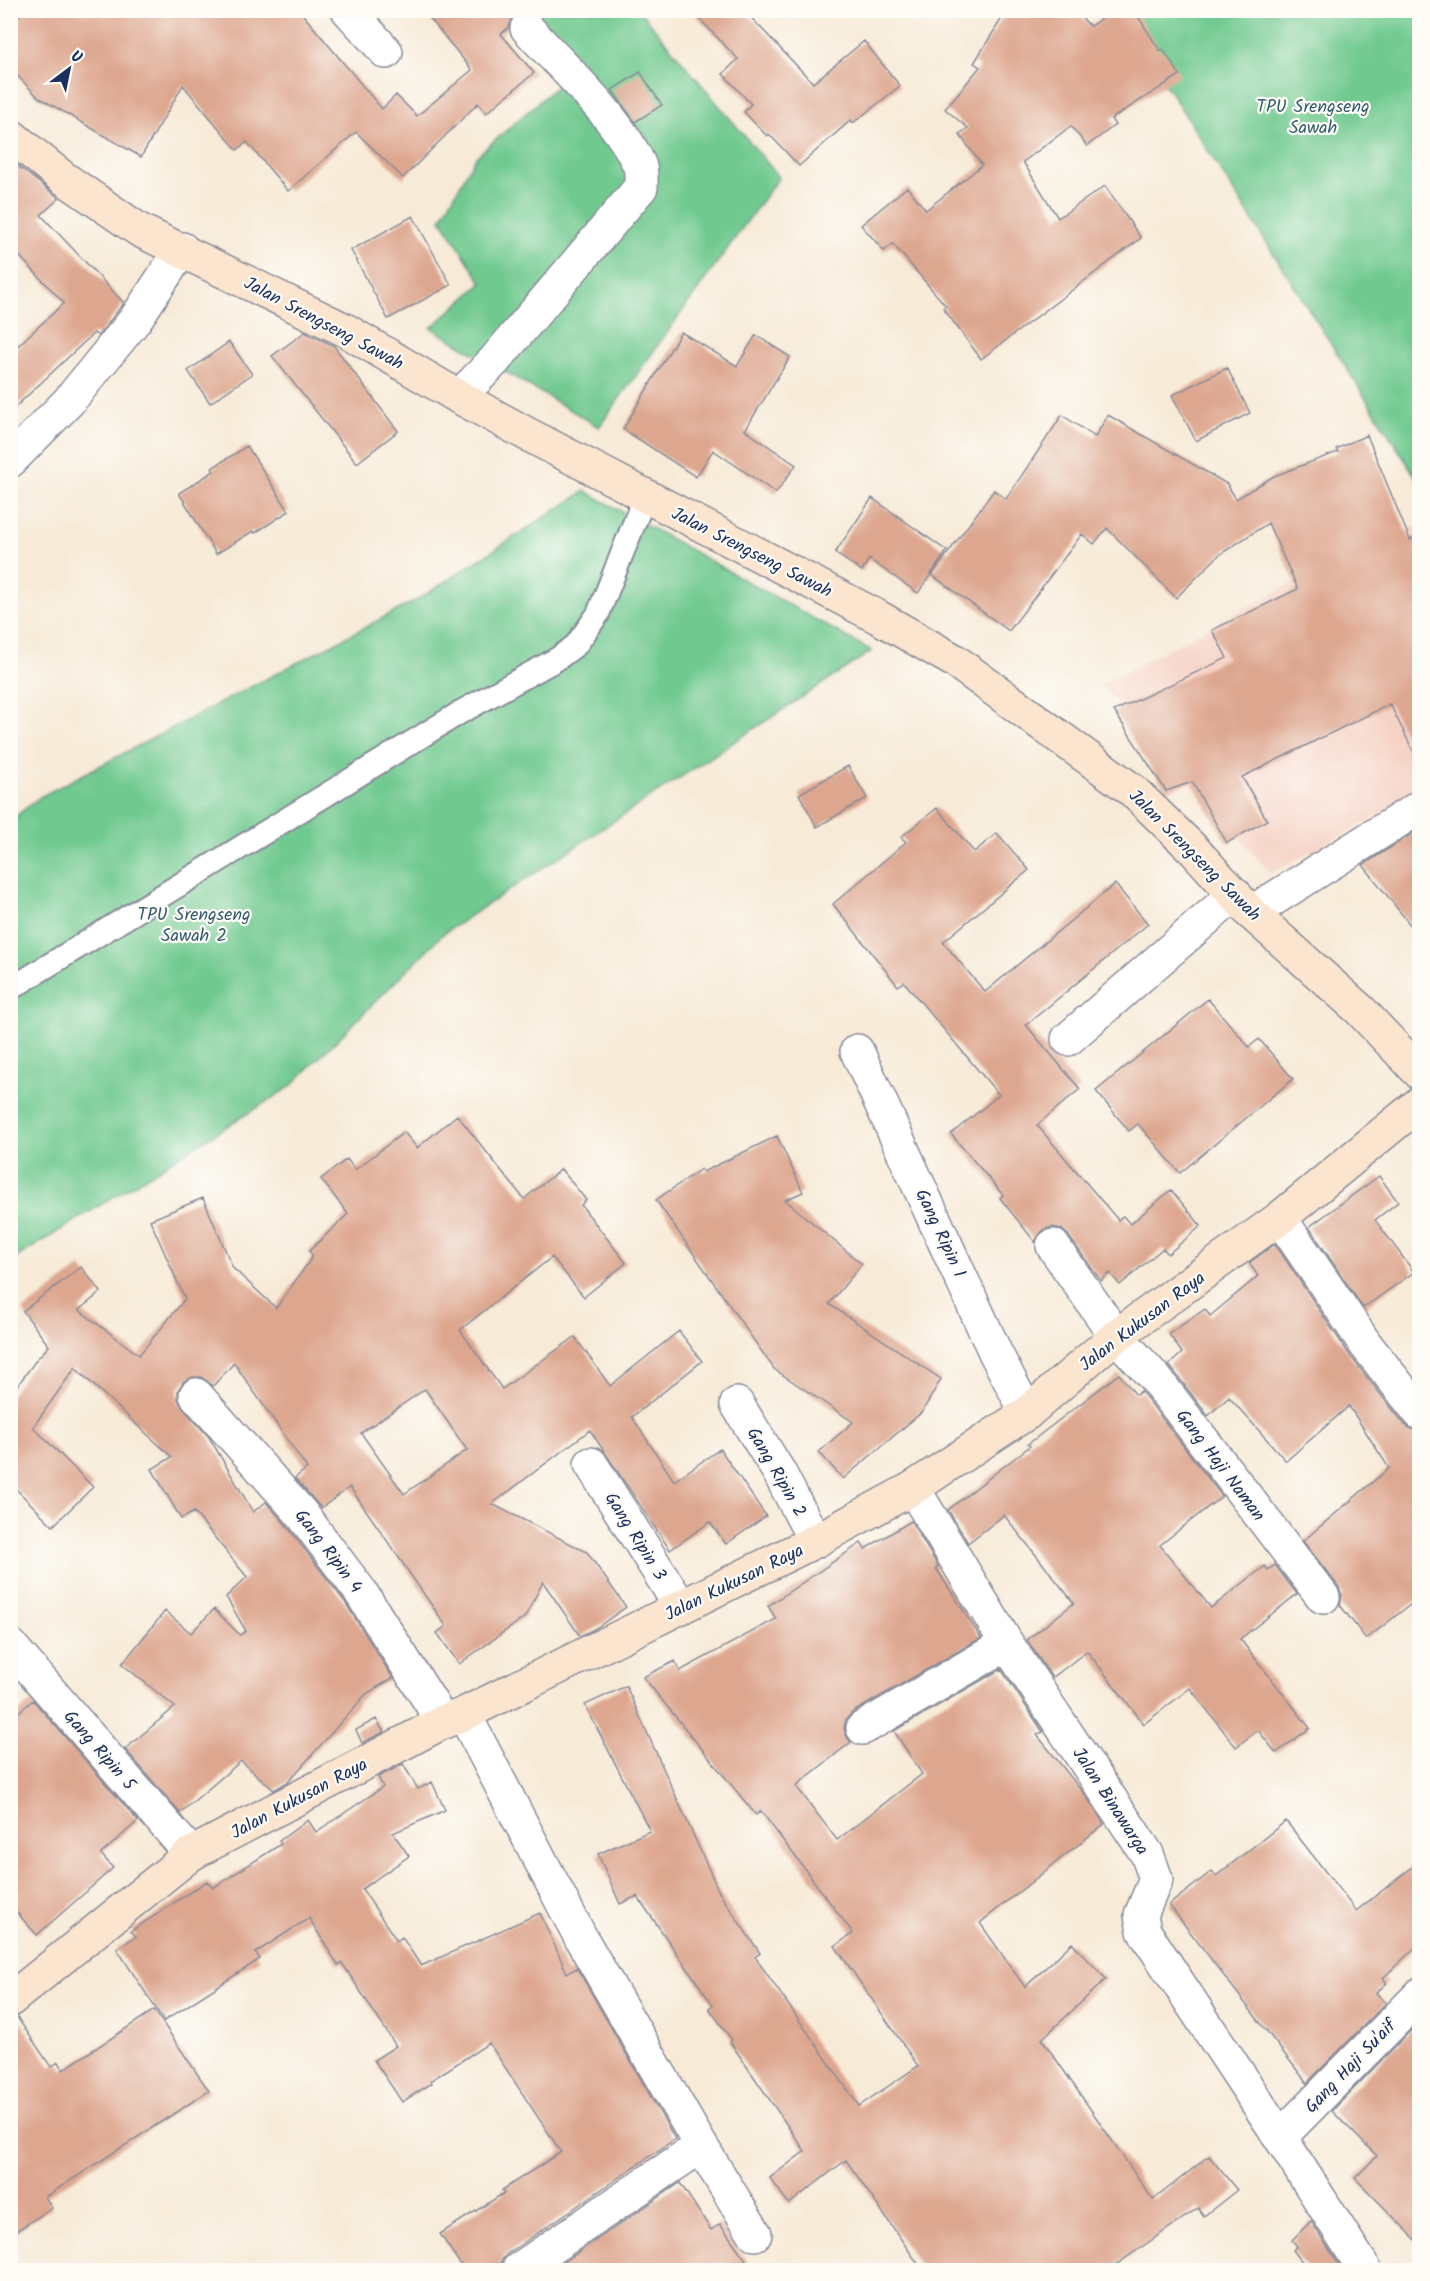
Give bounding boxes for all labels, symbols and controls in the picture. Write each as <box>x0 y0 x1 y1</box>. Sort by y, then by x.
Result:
north arrow <box>39 39 99 99</box>
text: U <box>65 44 87 71</box>
park label: TPU Srengseng Sawah <box>1256 93 1370 143</box>
street label: Jalan Srengseng Sawah <box>238 270 409 379</box>
street label: Jalan Srengseng Sawah <box>666 500 837 607</box>
street label: Jalan Srengseng Sawah <box>1121 783 1267 929</box>
park label: TPU Srengseng Sawah 2 <box>137 901 251 951</box>
street label: Gang Ripin 1 <box>906 1184 973 1283</box>
street label: Jalan Kukusan Raya <box>1074 1265 1212 1379</box>
street label: Gang Haji Naman <box>1168 1404 1272 1528</box>
street label: Gang Ripin 2 <box>738 1422 813 1523</box>
street label: Gang Ripin 3 <box>596 1487 673 1587</box>
street label: Gang Ripin 4 <box>286 1504 369 1600</box>
street label: Jalan Kukusan Raya <box>660 1537 809 1630</box>
street label: Gang Ripin 5 <box>55 1704 143 1799</box>
street label: Jalan Binawarga <box>1064 1742 1156 1862</box>
street label: Jalan Kukusan Raya <box>226 1751 373 1848</box>
street label: Gang Haji Su'aif <box>1298 2012 1405 2121</box>

